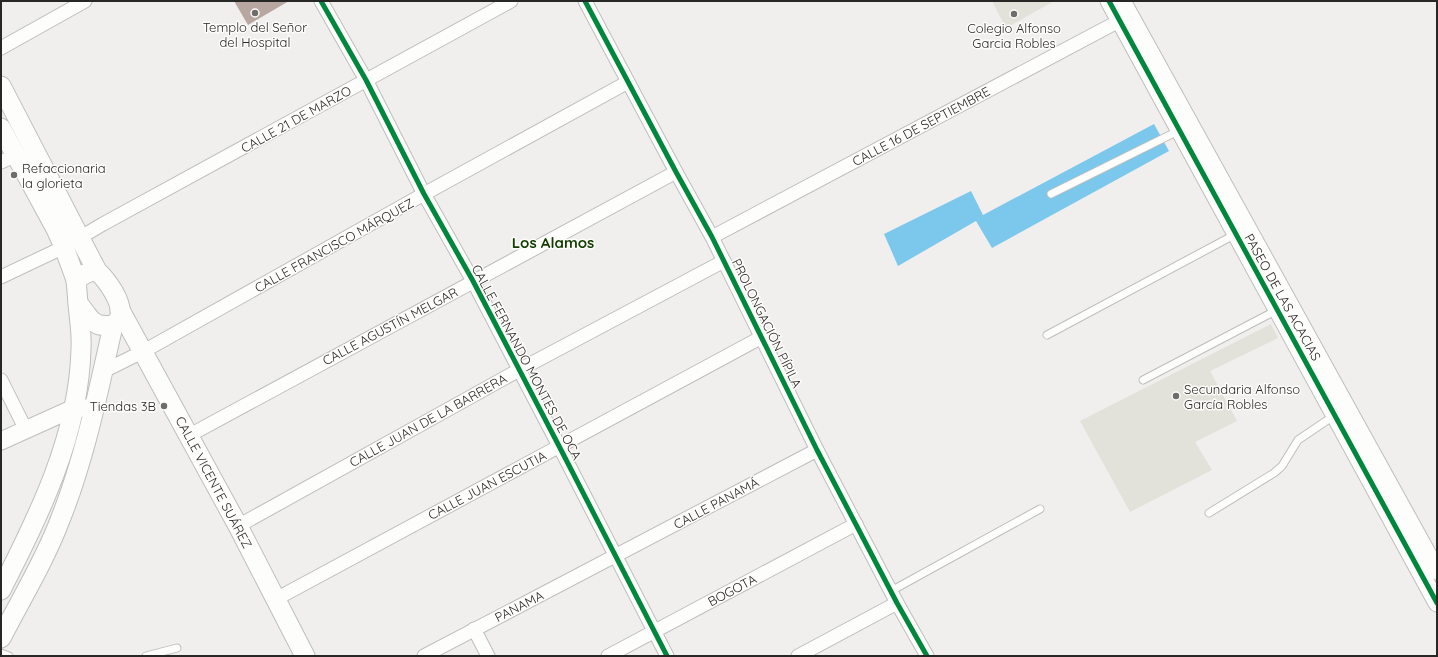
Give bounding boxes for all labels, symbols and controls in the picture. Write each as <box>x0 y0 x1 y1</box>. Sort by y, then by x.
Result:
marker: Templo del Señor del Hospital <box>250 8 260 18</box>
marker: Colegio Alfonso Garcia Robles <box>1009 9 1019 19</box>
place label: Templo del Señor del Hospital <box>203 19 307 50</box>
place label: Colegio Alfonso Garcia Robles <box>967 20 1061 51</box>
street label: CALLE 21 DE MARZO <box>238 82 354 156</box>
street label: CALLE 16 DE SEPTIEMBRE <box>849 83 993 169</box>
place label: Refaccionaria la glorieta <box>22 160 106 191</box>
marker: Refaccionaria la glorieta <box>9 170 19 180</box>
street label: CALLE FRANCISCO MÁRQUEZ <box>252 194 416 296</box>
street label: PASEO DE LAS ACACIAS <box>1241 231 1325 363</box>
district label: Los Alamos <box>512 233 594 252</box>
street label: PROLONGACIÓN PÍPILA <box>729 256 806 391</box>
street label: CALLE FERNANDO MONTES DE OCA <box>469 262 586 463</box>
street label: CALLE AGUSTÍN MELGAR <box>320 283 461 368</box>
street label: CALLE JUAN DE LA BARRERA <box>346 370 510 470</box>
place label: Secundaria Alfonso García Robles <box>1184 381 1300 412</box>
marker: Secundaria Alfonso García Robles <box>1171 391 1181 401</box>
place label: Tiendas 3B <box>90 398 156 414</box>
marker: Tiendas 3B <box>159 401 169 411</box>
street label: CALLE VICENTE SUÁREZ <box>172 413 256 551</box>
street label: CALLE JUAN ESCUTIA <box>425 447 549 523</box>
street label: CALLE PANAMÁ <box>671 474 762 532</box>
street label: BOGOTA <box>705 570 760 609</box>
street label: PANAMA <box>492 587 547 625</box>

